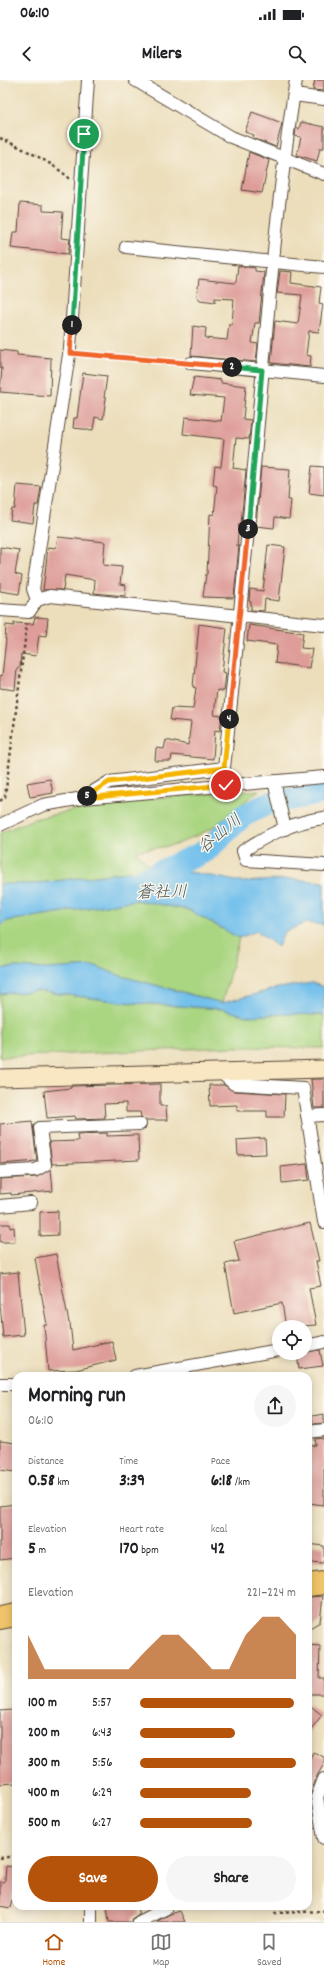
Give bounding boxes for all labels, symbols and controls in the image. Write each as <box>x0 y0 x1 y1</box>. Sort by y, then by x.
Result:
text: 06:10 <box>20 3 49 25</box>
text: Milers <box>142 42 182 67</box>
icon: back <box>16 43 38 65</box>
icon: search <box>286 43 308 65</box>
pin <box>67 117 101 151</box>
icon: arrive <box>73 123 95 145</box>
pin: 1 <box>62 315 82 335</box>
text: 1 <box>71 317 73 333</box>
pin: 2 <box>222 357 242 377</box>
text: 2 <box>230 359 234 375</box>
pin: 3 <box>238 519 258 539</box>
text: 3 <box>246 521 250 537</box>
pin: 4 <box>219 709 239 729</box>
text: 4 <box>227 711 231 727</box>
pin <box>209 768 243 802</box>
icon: check <box>215 774 237 796</box>
pin: 5 <box>77 786 97 806</box>
text: 5 <box>84 788 90 804</box>
water label: 谷山川 <box>194 810 248 860</box>
water label: 蒼社川 <box>136 882 188 906</box>
map controls <box>272 1320 312 1360</box>
button: locate <box>272 1320 312 1360</box>
text: Morning run <box>28 1381 126 1412</box>
button: share <box>254 1385 296 1427</box>
text: 06:10 <box>28 1412 54 1431</box>
text: Distance <box>28 1454 64 1470</box>
text: Time <box>119 1454 138 1470</box>
text: Pace <box>211 1454 230 1470</box>
text: 0.58 <box>28 1470 55 1494</box>
text: 3:39 <box>119 1470 145 1494</box>
text: 6:18 <box>211 1470 232 1494</box>
text: km <box>55 1475 69 1491</box>
text: /km <box>232 1475 250 1491</box>
text: Elevation <box>28 1522 66 1538</box>
text: Heart rate <box>119 1522 164 1538</box>
text: kcal <box>211 1522 227 1538</box>
text: 5 <box>28 1538 36 1562</box>
text: 170 <box>119 1538 139 1562</box>
text: 42 <box>211 1538 225 1562</box>
text: m <box>36 1543 46 1559</box>
text: bpm <box>139 1543 159 1559</box>
text: Elevation <box>28 1584 73 1603</box>
text: 221–224 m <box>247 1584 296 1603</box>
text: 100 m <box>28 1694 57 1713</box>
text: 5:57 <box>92 1694 111 1713</box>
text: 200 m <box>28 1724 60 1743</box>
text: 6:43 <box>92 1724 112 1743</box>
text: 300 m <box>28 1754 60 1773</box>
text: 5:56 <box>92 1754 113 1773</box>
text: 400 m <box>28 1784 59 1803</box>
text: 6:29 <box>92 1784 112 1803</box>
text: 500 m <box>28 1814 60 1833</box>
text: 6:27 <box>92 1814 111 1833</box>
button: Save <box>28 1856 158 1902</box>
button: Share <box>166 1856 296 1902</box>
tab: Home <box>42 1931 65 1971</box>
tab: Map <box>150 1931 172 1971</box>
tab: Saved <box>257 1931 282 1971</box>

